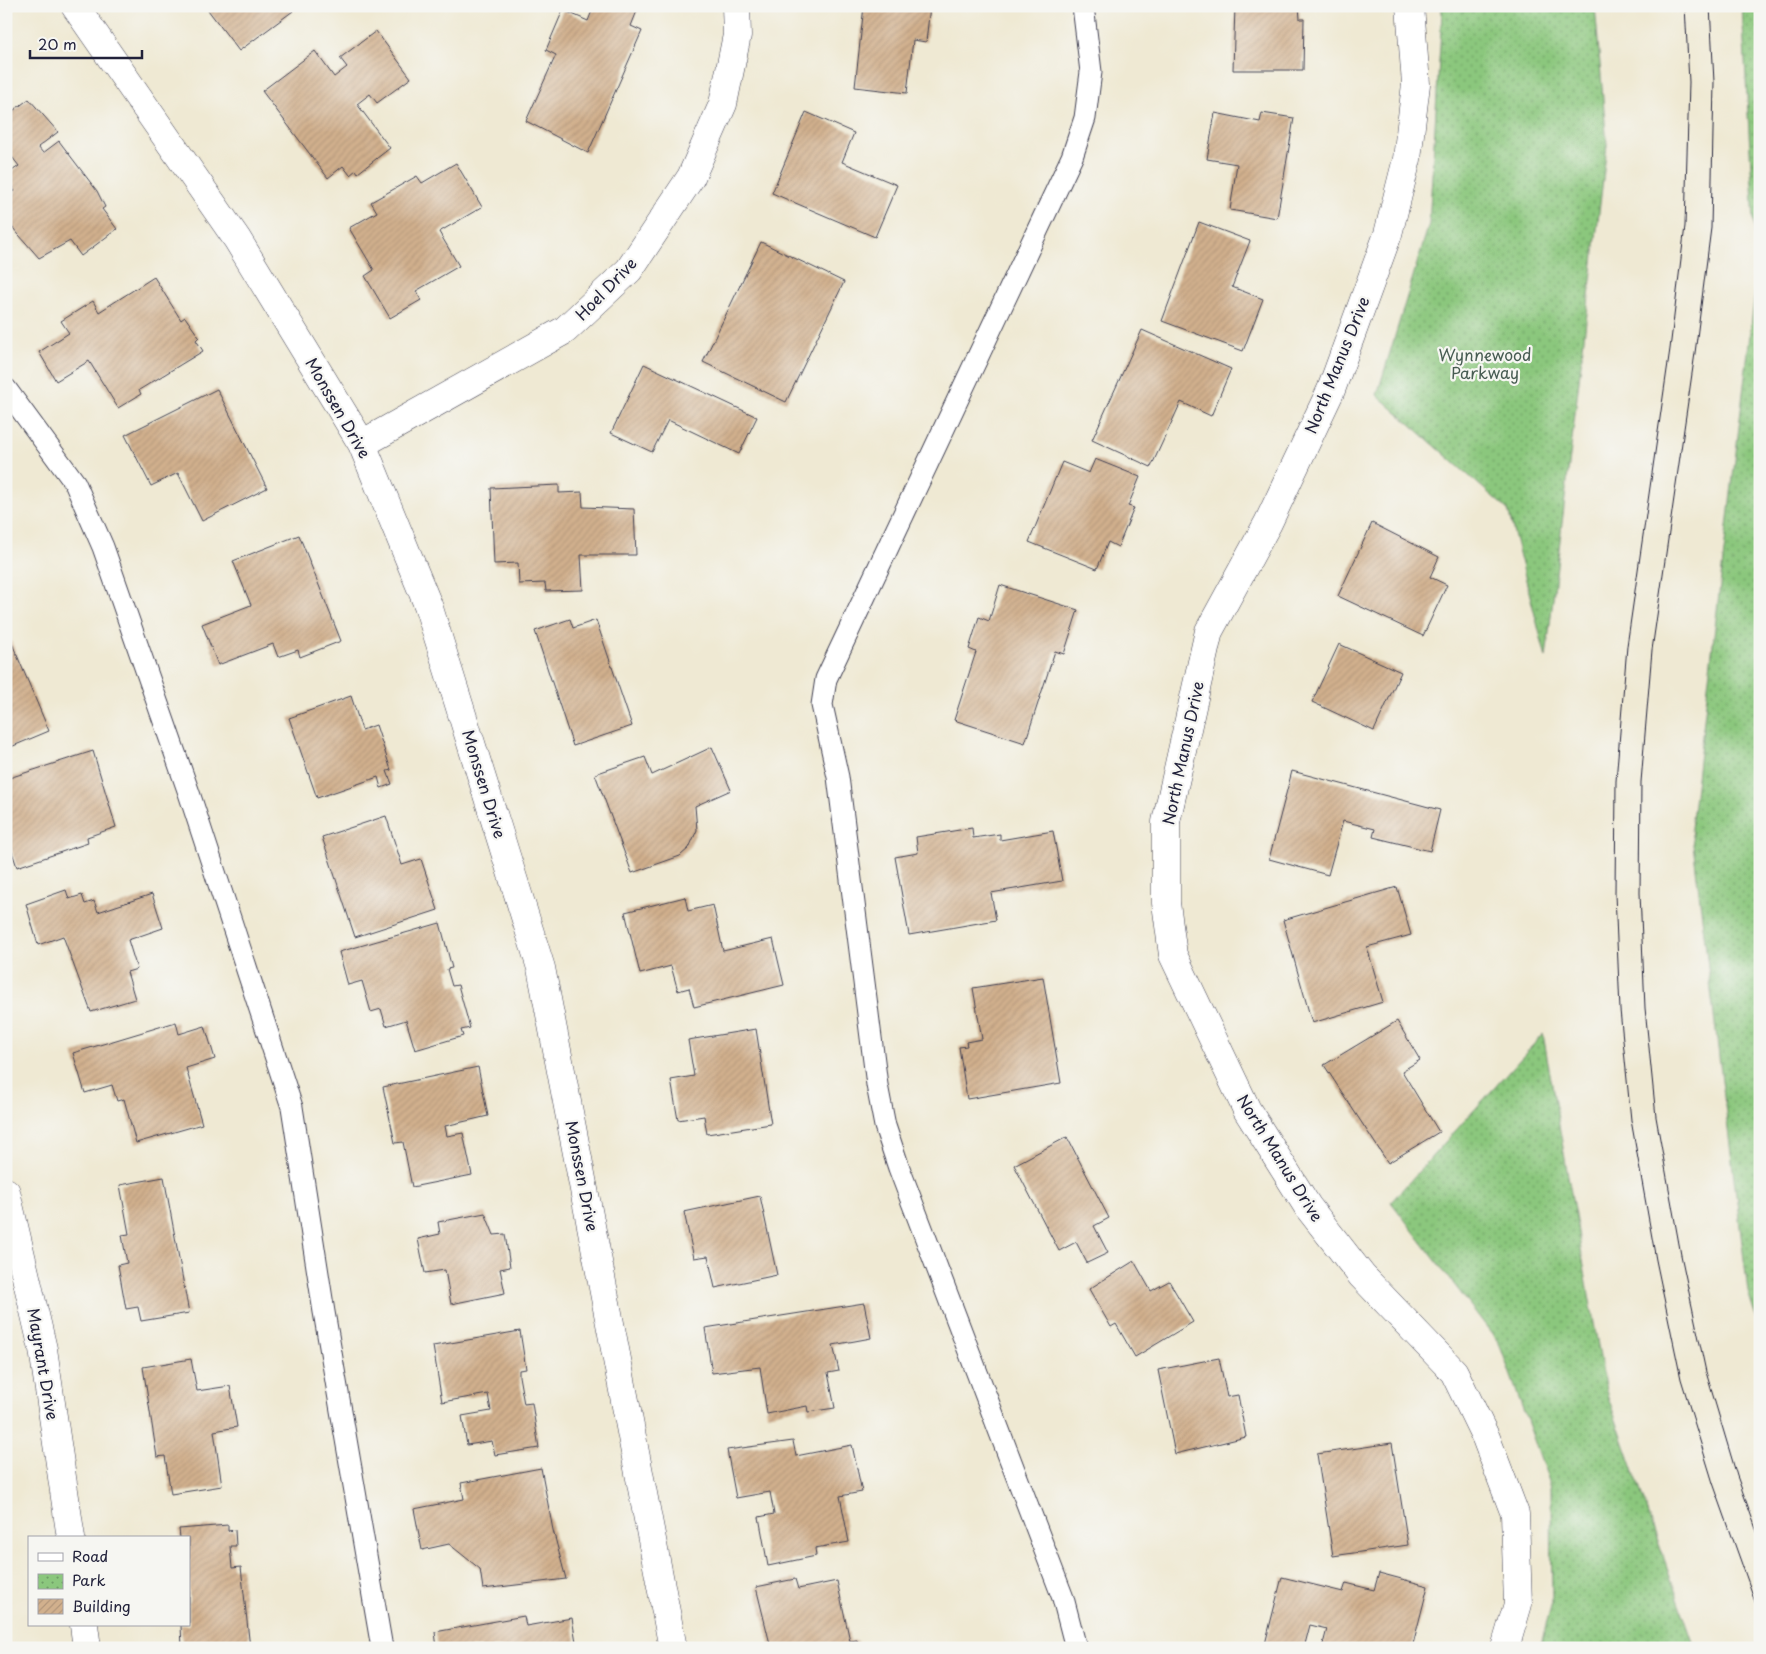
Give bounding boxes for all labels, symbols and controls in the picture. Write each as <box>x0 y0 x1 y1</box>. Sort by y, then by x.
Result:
scale bar <box>30 28 142 60</box>
text: 20 m <box>38 32 77 55</box>
street label: Hoel Drive <box>569 251 642 325</box>
street label: North Manus Drive <box>1298 292 1375 437</box>
park label: Wynnewood Parkway <box>1438 342 1532 384</box>
street label: Monssen Drive <box>300 353 377 462</box>
street label: North Manus Drive <box>1155 679 1209 827</box>
street label: Monssen Drive <box>457 726 513 841</box>
street label: North Manus Drive <box>1232 1089 1330 1226</box>
street label: Monssen Drive <box>560 1118 606 1233</box>
street label: Mayrant Drive <box>22 1306 66 1422</box>
legend <box>28 1536 190 1626</box>
text: Road <box>72 1544 108 1567</box>
text: Park <box>72 1568 106 1591</box>
text: Building <box>72 1594 131 1617</box>

